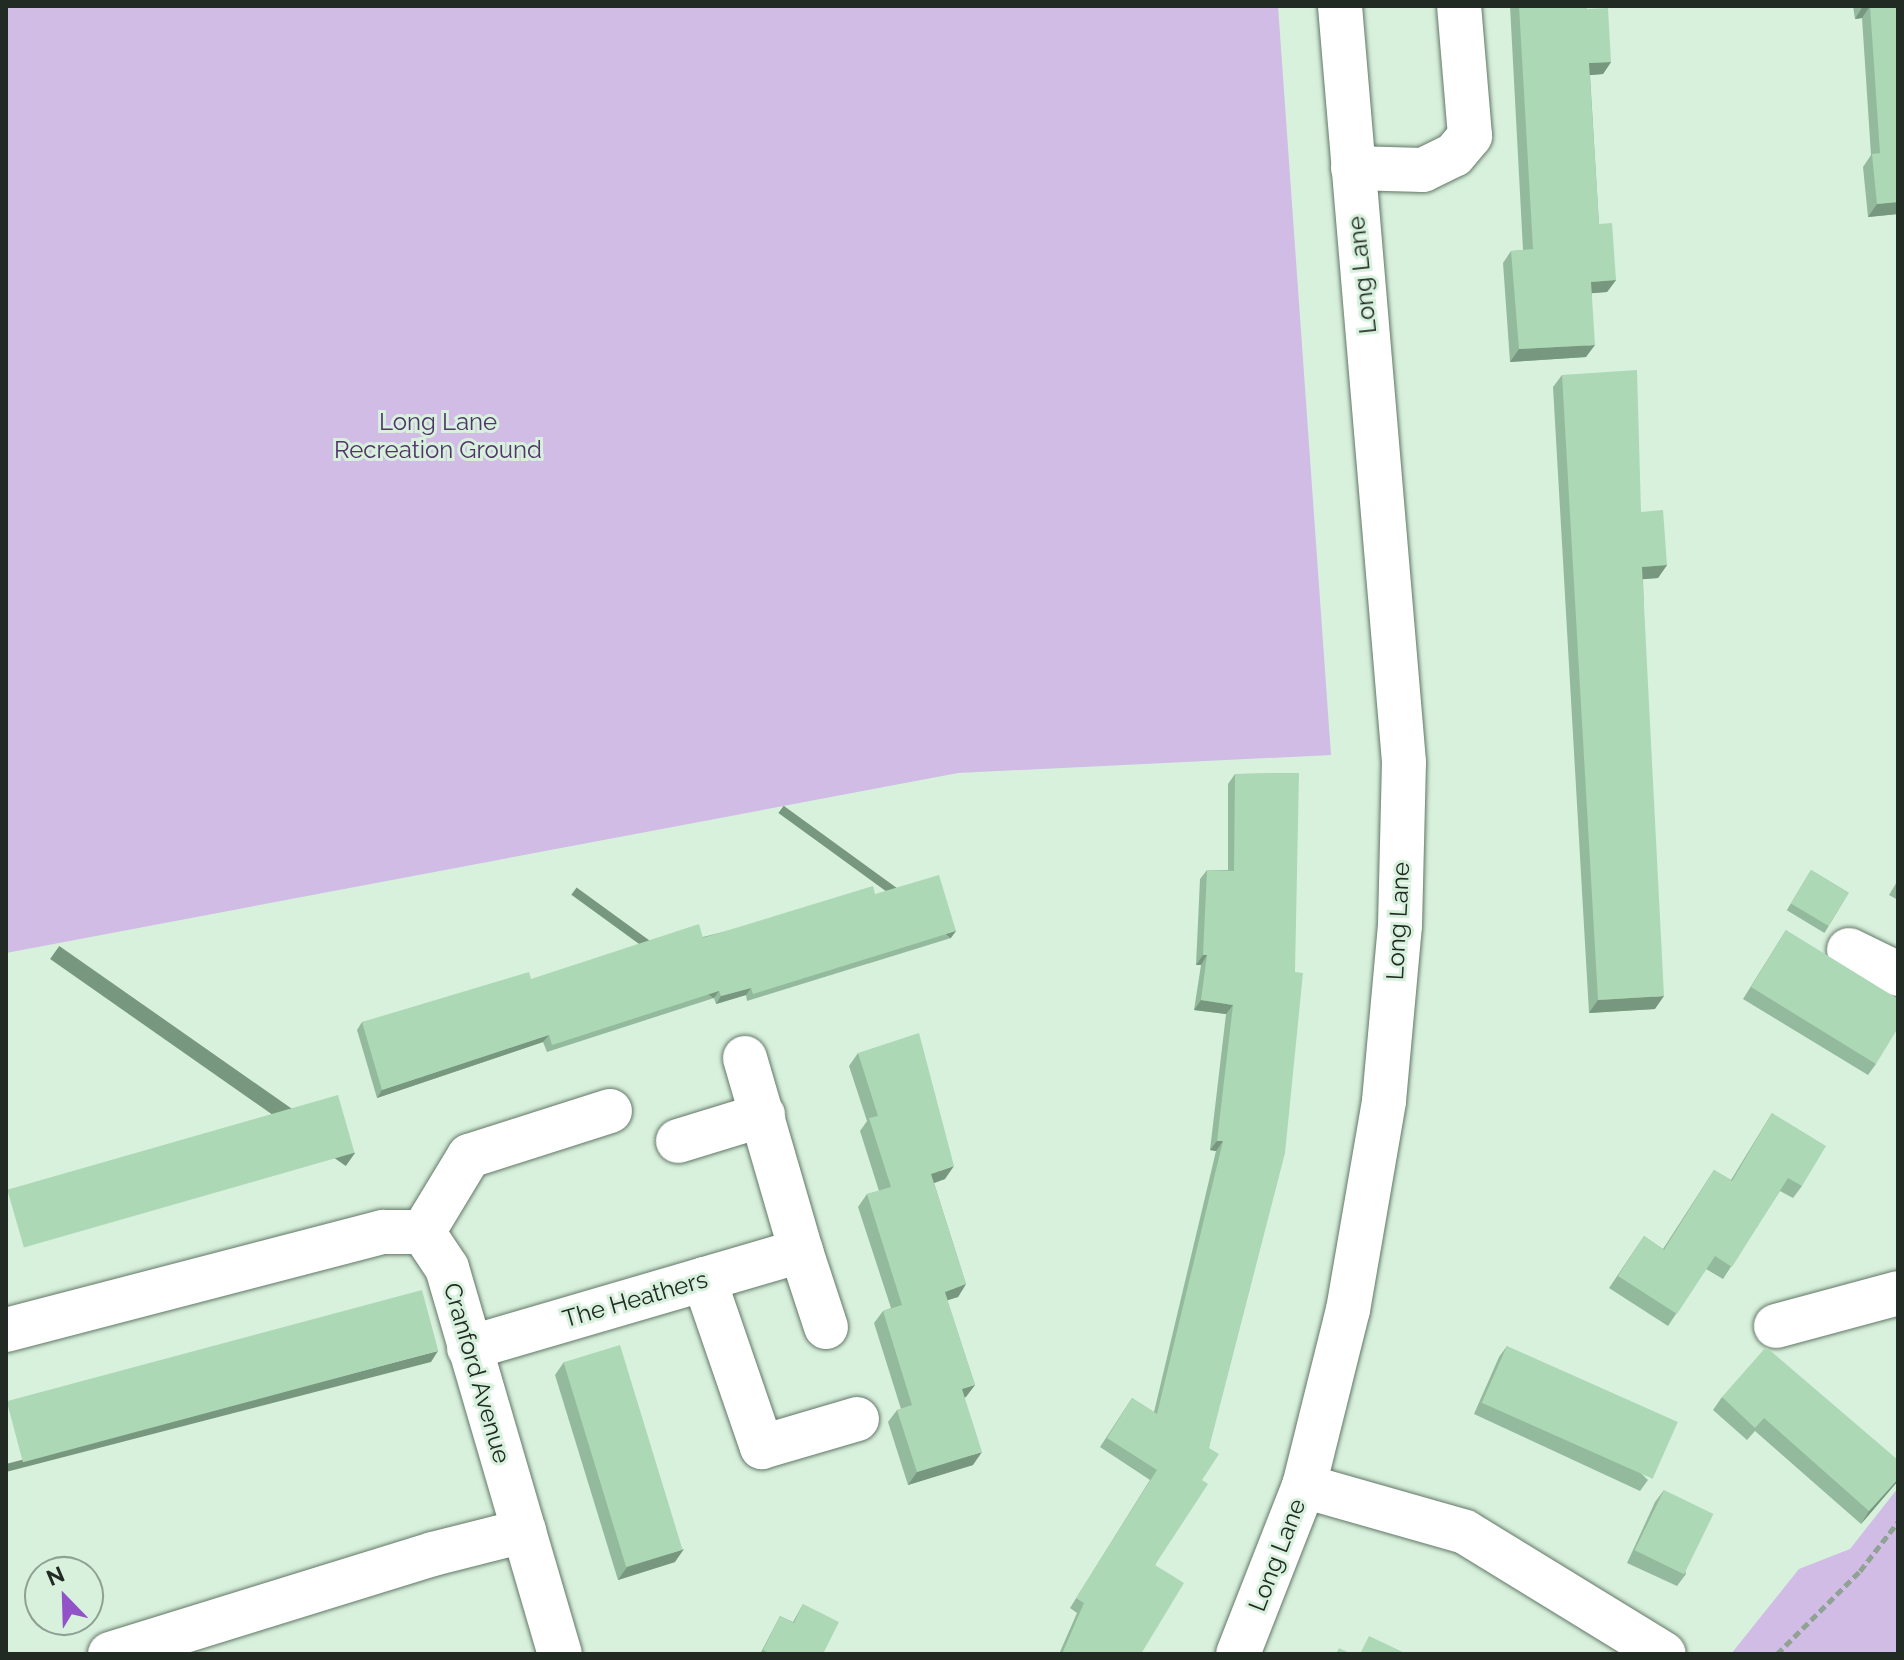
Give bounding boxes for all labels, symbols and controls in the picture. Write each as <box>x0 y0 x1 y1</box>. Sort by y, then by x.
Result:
street label: Long Lane <box>1342 215 1382 335</box>
park label: Long Lane Recreation Ground <box>334 408 542 464</box>
street label: Long Lane <box>1381 861 1415 981</box>
street label: The Heathers <box>559 1265 711 1333</box>
street label: Cranford Avenue <box>437 1279 517 1467</box>
street label: Long Lane <box>1242 1495 1312 1615</box>
north arrow <box>24 1556 104 1636</box>
text: N <box>43 1561 68 1591</box>

